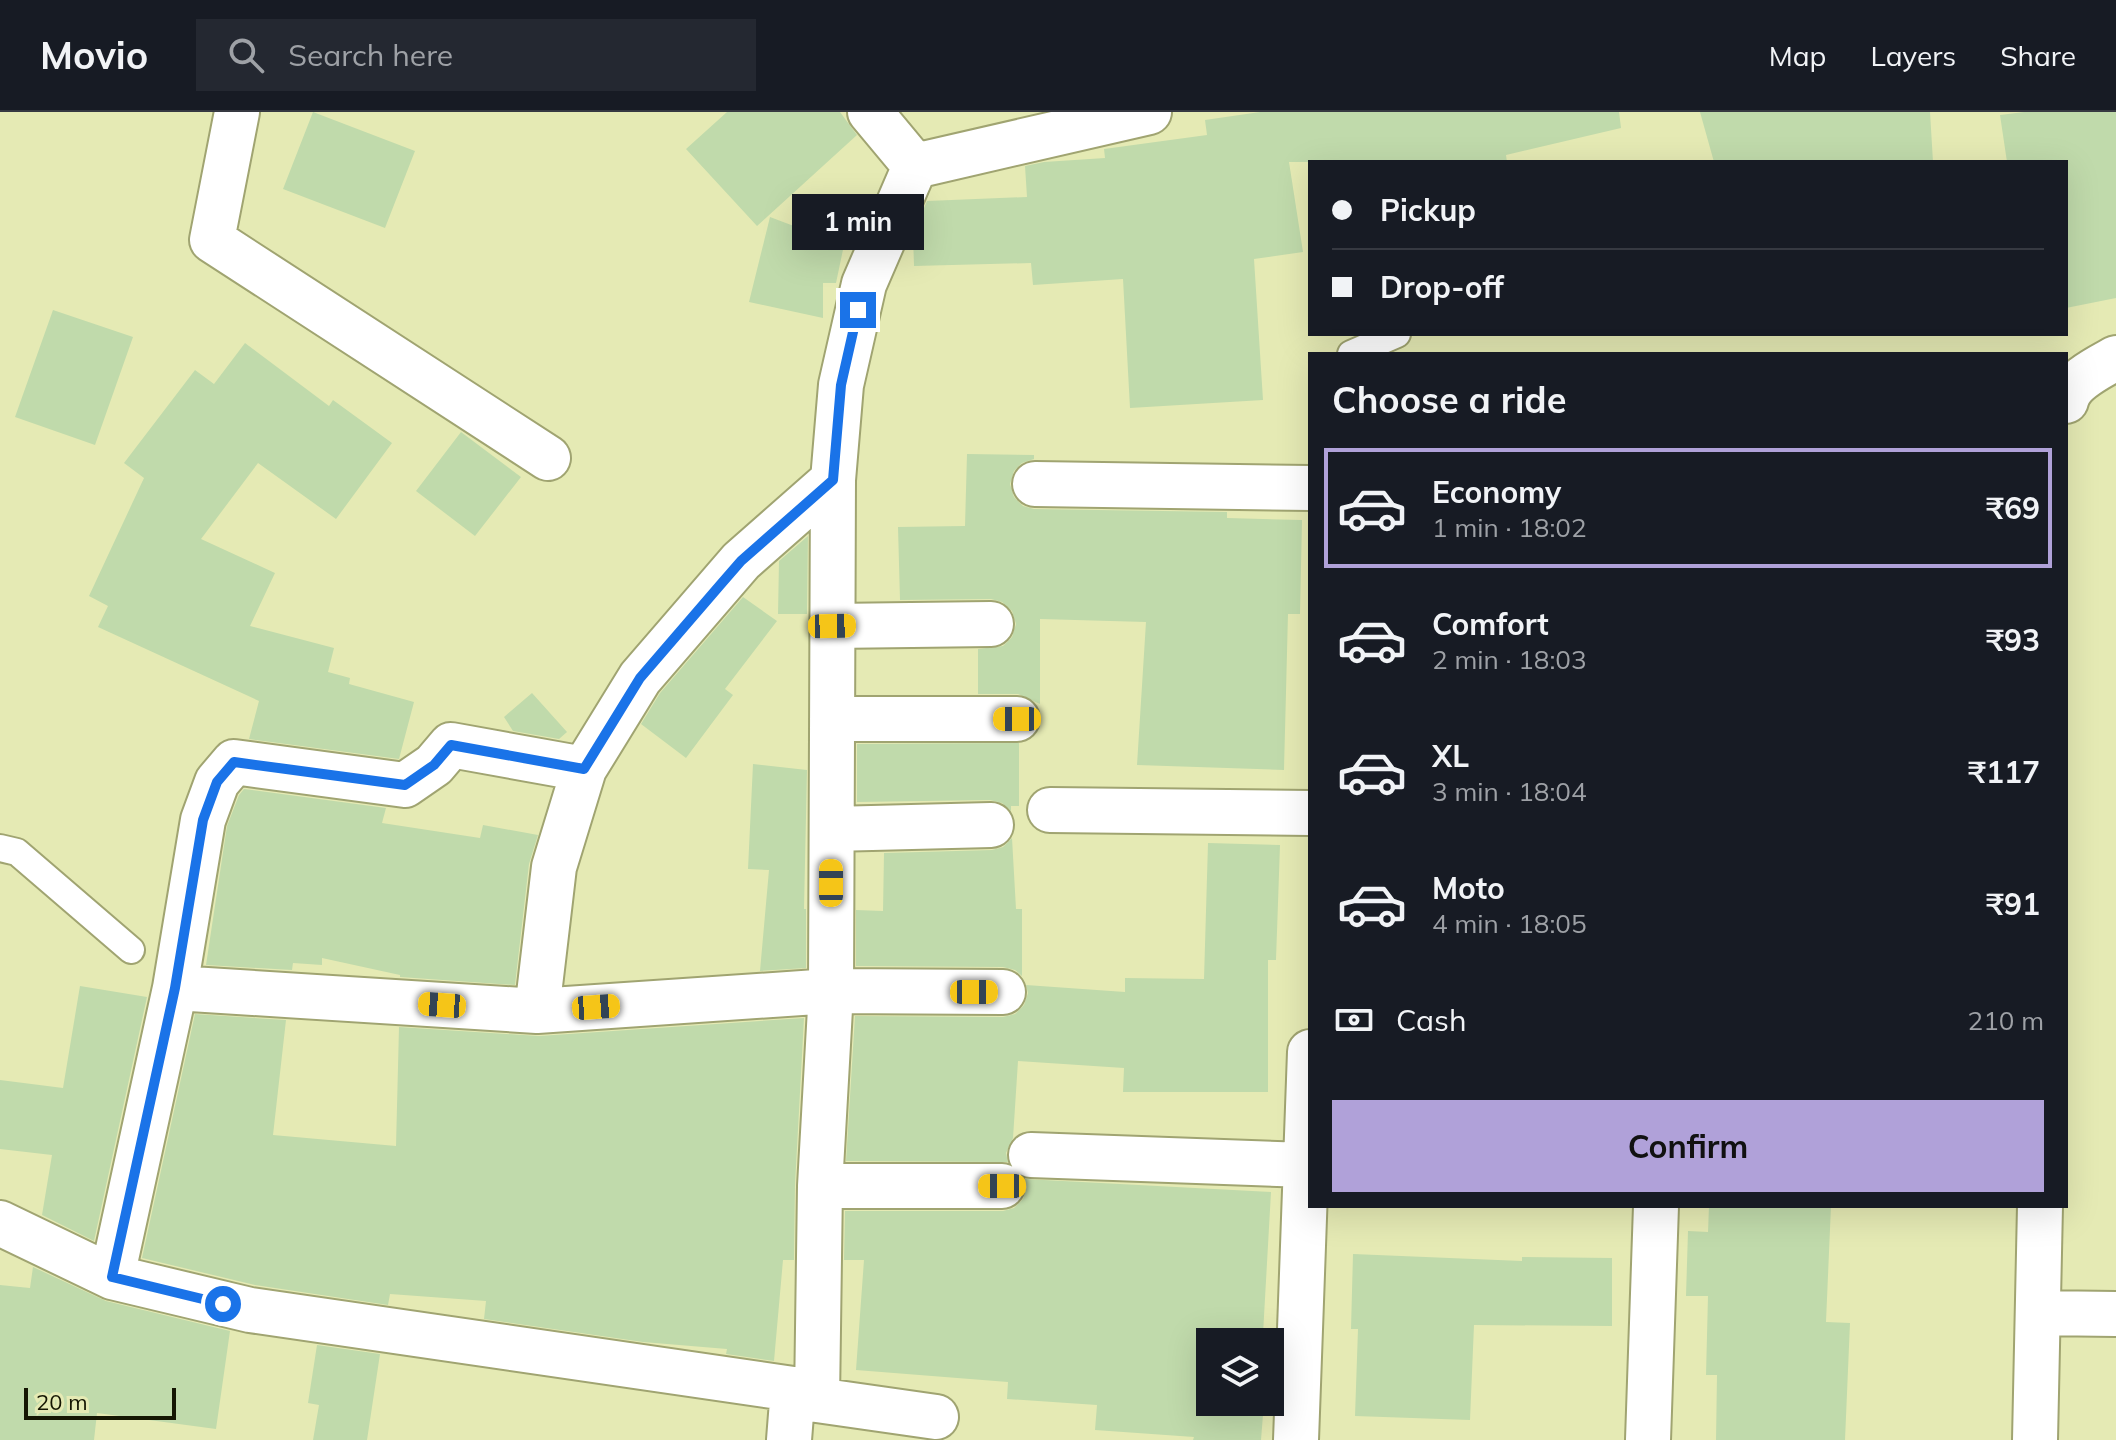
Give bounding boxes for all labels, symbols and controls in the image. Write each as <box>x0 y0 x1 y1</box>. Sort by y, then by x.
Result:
search box <box>196 19 756 91</box>
text: Movio <box>40 31 148 79</box>
icon: search <box>224 33 268 77</box>
text: Search here <box>288 36 453 74</box>
text: Map <box>1769 38 1826 73</box>
text: Layers <box>1870 38 1956 73</box>
text: Share <box>2000 38 2076 73</box>
text: Pickup <box>1380 191 1476 229</box>
callout: 1 min <box>792 194 924 250</box>
text: 1 min <box>824 205 892 238</box>
text: Drop-off <box>1380 268 1504 306</box>
route end <box>840 292 876 328</box>
text: Choose a ride <box>1332 377 1566 422</box>
icon: car <box>1336 472 1408 544</box>
text: Economy <box>1432 473 1561 511</box>
text: ₹69 <box>1986 489 2040 527</box>
text: 1 min · 18:02 <box>1432 511 1587 544</box>
icon: car <box>1336 604 1408 676</box>
text: Comfort <box>1432 605 1549 643</box>
car <box>808 614 856 638</box>
text: ₹93 <box>1986 621 2040 659</box>
text: 2 min · 18:03 <box>1432 643 1587 676</box>
car <box>993 707 1041 731</box>
icon: car <box>1336 736 1408 808</box>
text: XL <box>1432 737 1469 775</box>
text: ₹117 <box>1968 753 2040 791</box>
text: 3 min · 18:04 <box>1432 775 1587 808</box>
car <box>819 859 843 907</box>
icon: car <box>1336 868 1408 940</box>
text: Moto <box>1432 869 1505 907</box>
text: ₹91 <box>1986 885 2040 923</box>
text: 4 min · 18:05 <box>1432 907 1587 940</box>
car <box>950 980 998 1004</box>
car <box>417 991 467 1019</box>
car <box>571 993 621 1021</box>
icon: cash <box>1332 998 1376 1042</box>
text: Cash <box>1396 1001 1467 1039</box>
text: 210 m <box>1968 1004 2044 1037</box>
button: Confirm <box>1332 1100 2044 1192</box>
car <box>978 1174 1026 1198</box>
route start <box>205 1286 241 1322</box>
map controls <box>1196 1328 1284 1416</box>
button: layers <box>1196 1328 1284 1416</box>
scale bar <box>24 1384 176 1420</box>
text: 20 m <box>36 1388 87 1416</box>

